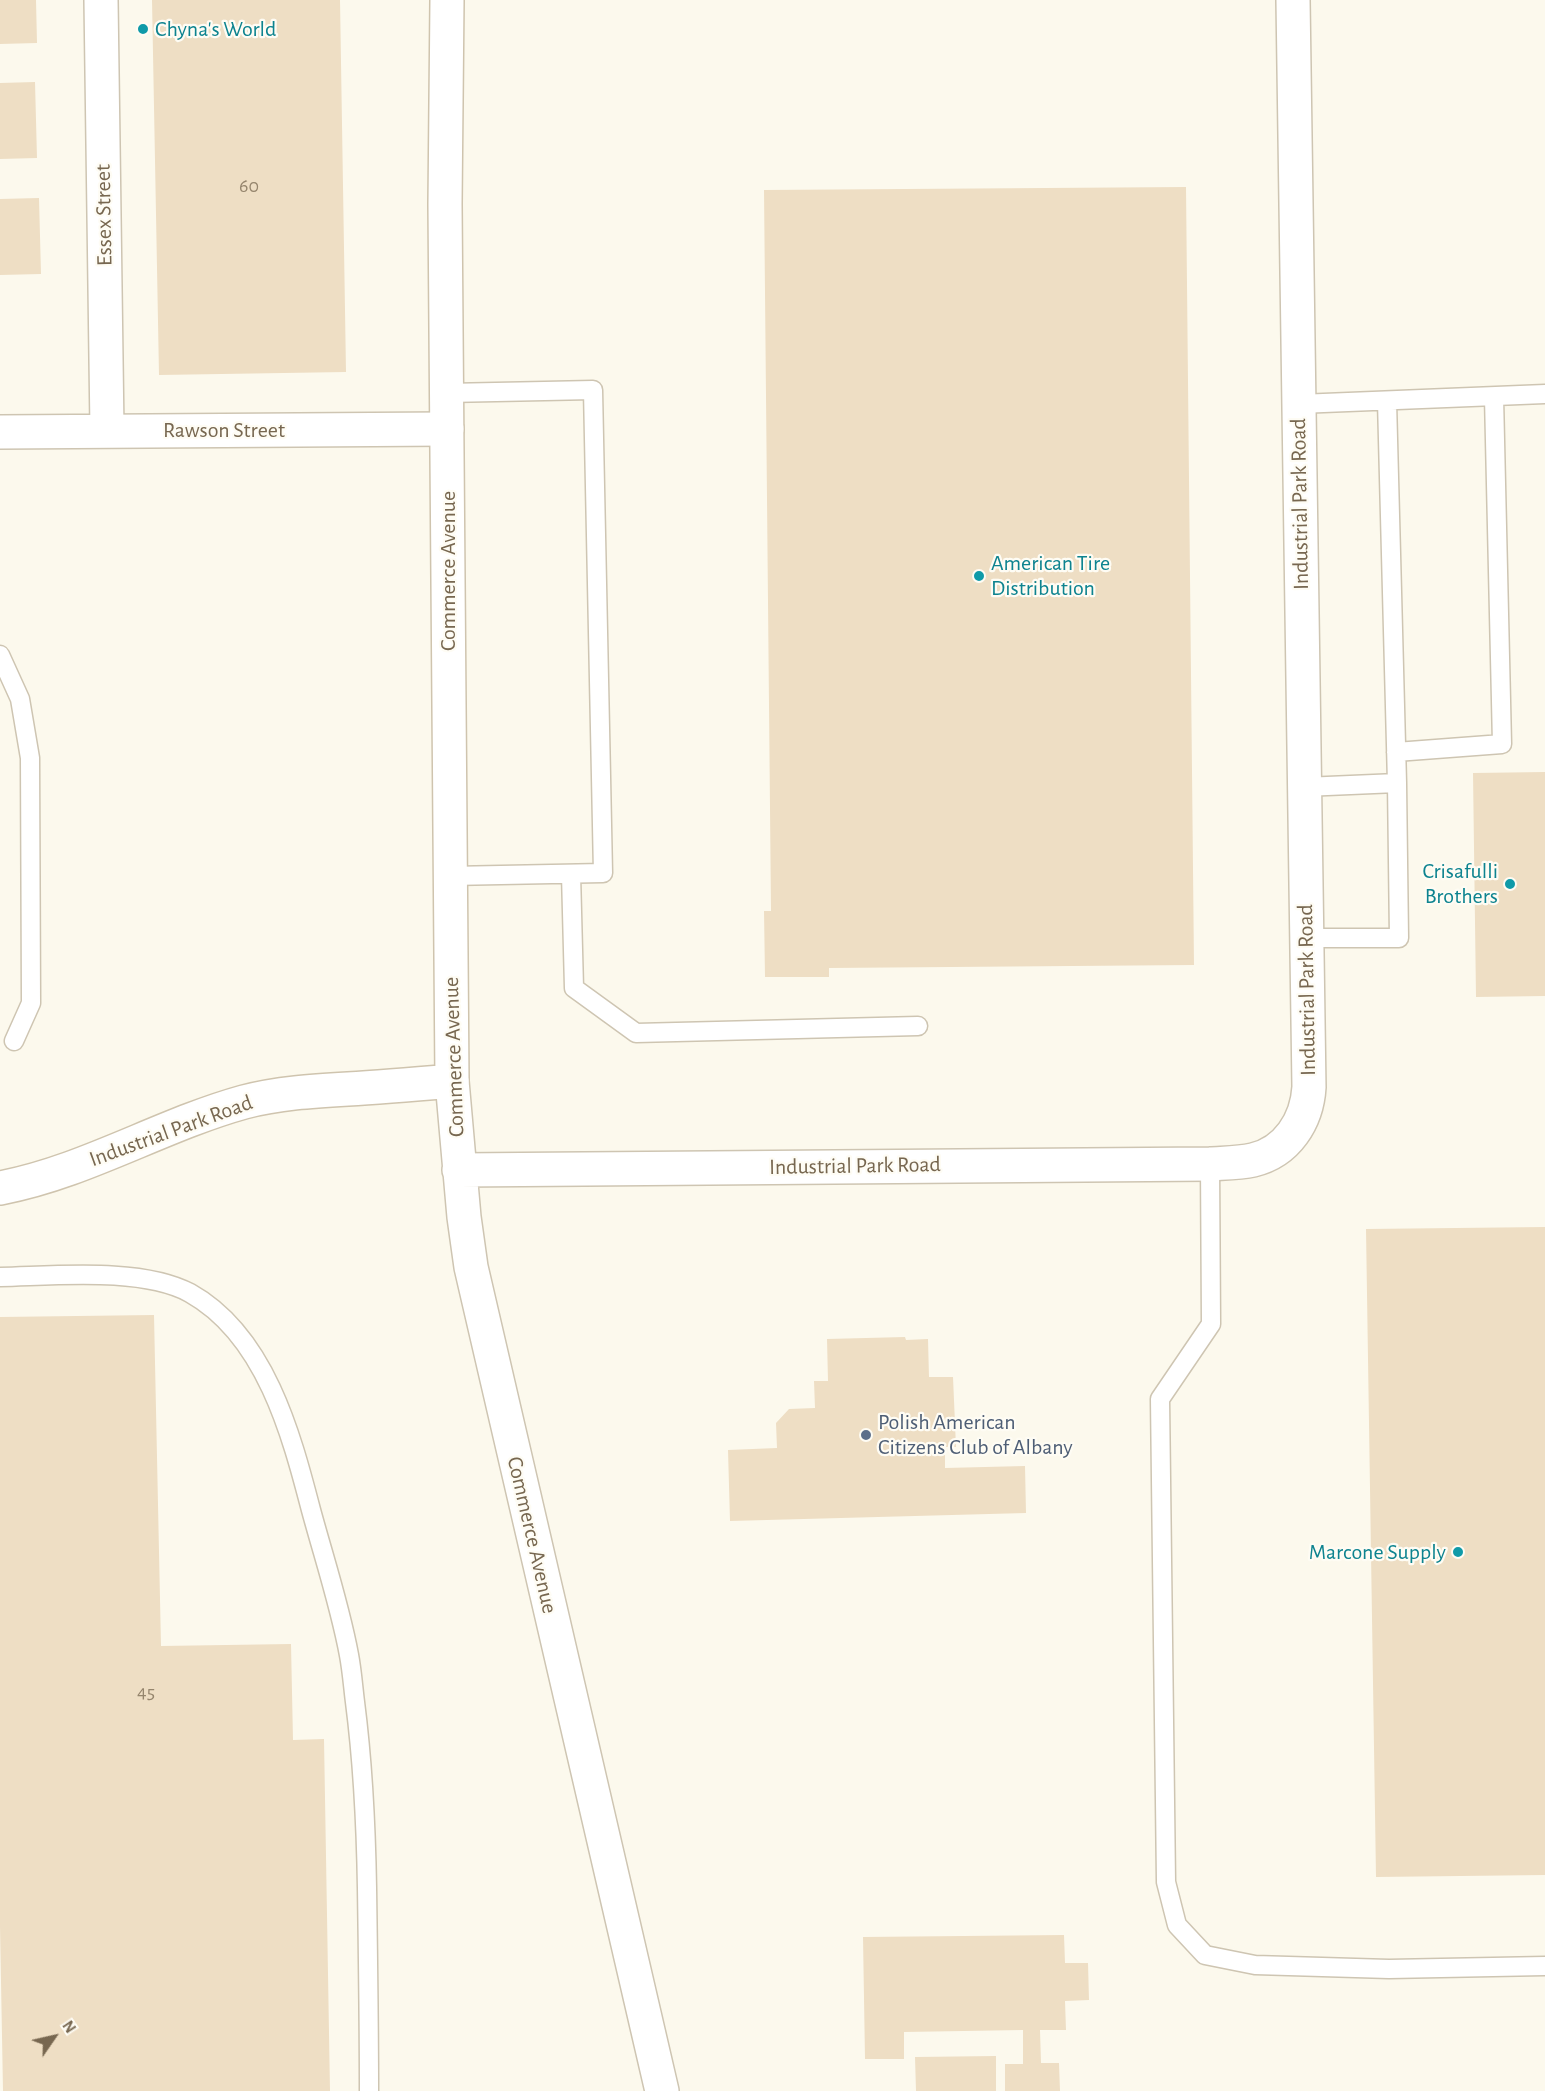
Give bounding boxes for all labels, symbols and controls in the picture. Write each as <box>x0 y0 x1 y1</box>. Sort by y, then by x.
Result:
place label: Chyna's World <box>155 16 276 42</box>
marker: Chyna's World <box>136 22 150 36</box>
street label: Essex Street <box>90 164 118 266</box>
house number: 60 <box>239 174 259 198</box>
street label: Rawson Street <box>163 417 285 443</box>
street label: Industrial Park Road <box>1285 418 1315 590</box>
street label: Commerce Avenue <box>435 491 461 651</box>
place label: American Tire Distribution <box>991 550 1110 602</box>
marker: American Tire Distribution <box>972 569 986 583</box>
place label: Crisafulli Brothers <box>1422 858 1498 909</box>
marker: Crisafulli Brothers <box>1503 877 1517 891</box>
street label: Industrial Park Road <box>1292 904 1322 1076</box>
street label: Commerce Avenue <box>438 977 470 1137</box>
street label: Industrial Park Road <box>86 1089 256 1173</box>
street label: Industrial Park Road <box>769 1151 941 1181</box>
place label: Polish American Citizens Club of Albany <box>878 1409 1073 1460</box>
marker: Polish American Citizens Club of Albany <box>859 1428 873 1442</box>
street label: Commerce Avenue <box>501 1454 563 1616</box>
place label: Marcone Supply <box>1309 1539 1446 1565</box>
marker: Marcone Supply <box>1451 1545 1465 1559</box>
house number: 45 <box>137 1680 155 1704</box>
north arrow <box>24 2007 84 2067</box>
text: N <box>59 2018 79 2036</box>

